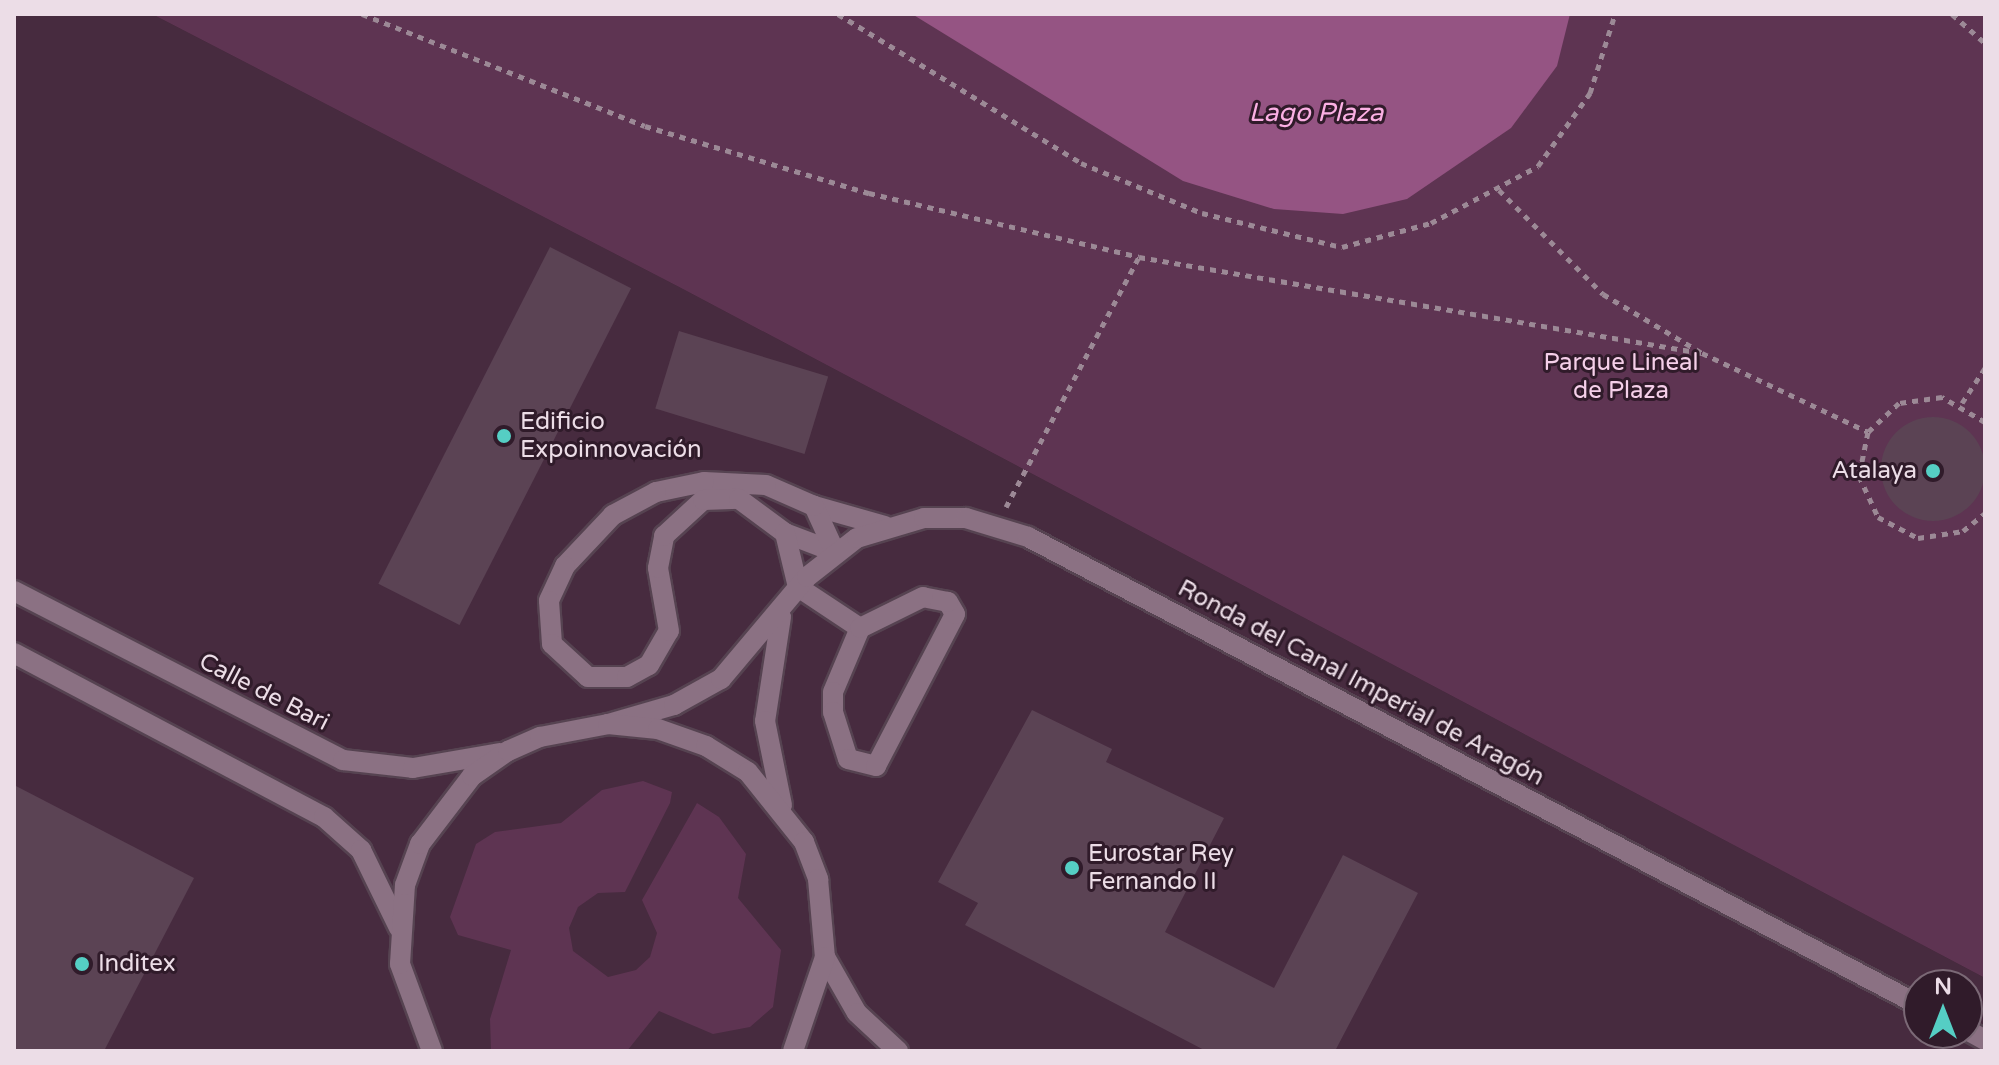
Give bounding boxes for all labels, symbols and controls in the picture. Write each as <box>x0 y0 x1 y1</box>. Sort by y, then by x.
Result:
water label: Lago Plaza <box>1249 97 1383 129</box>
park label: Parque Lineal de Plaza <box>1544 349 1698 405</box>
place label: Edificio Expoinnovación <box>520 408 702 464</box>
marker: Edificio Expoinnovación <box>495 427 513 445</box>
place label: Atalaya <box>1832 457 1917 485</box>
marker: Atalaya <box>1924 462 1942 480</box>
street label: Ronda del Canal Imperial de Aragón <box>1173 574 1549 792</box>
street label: Calle de Bari <box>194 647 334 737</box>
place label: Eurostar Rey Fernando II <box>1088 840 1234 896</box>
marker: Eurostar Rey Fernando II <box>1063 859 1081 877</box>
place label: Inditex <box>98 950 176 978</box>
marker: Inditex <box>73 955 91 973</box>
north arrow <box>1903 969 1983 1049</box>
text: N <box>1934 974 1952 1000</box>

